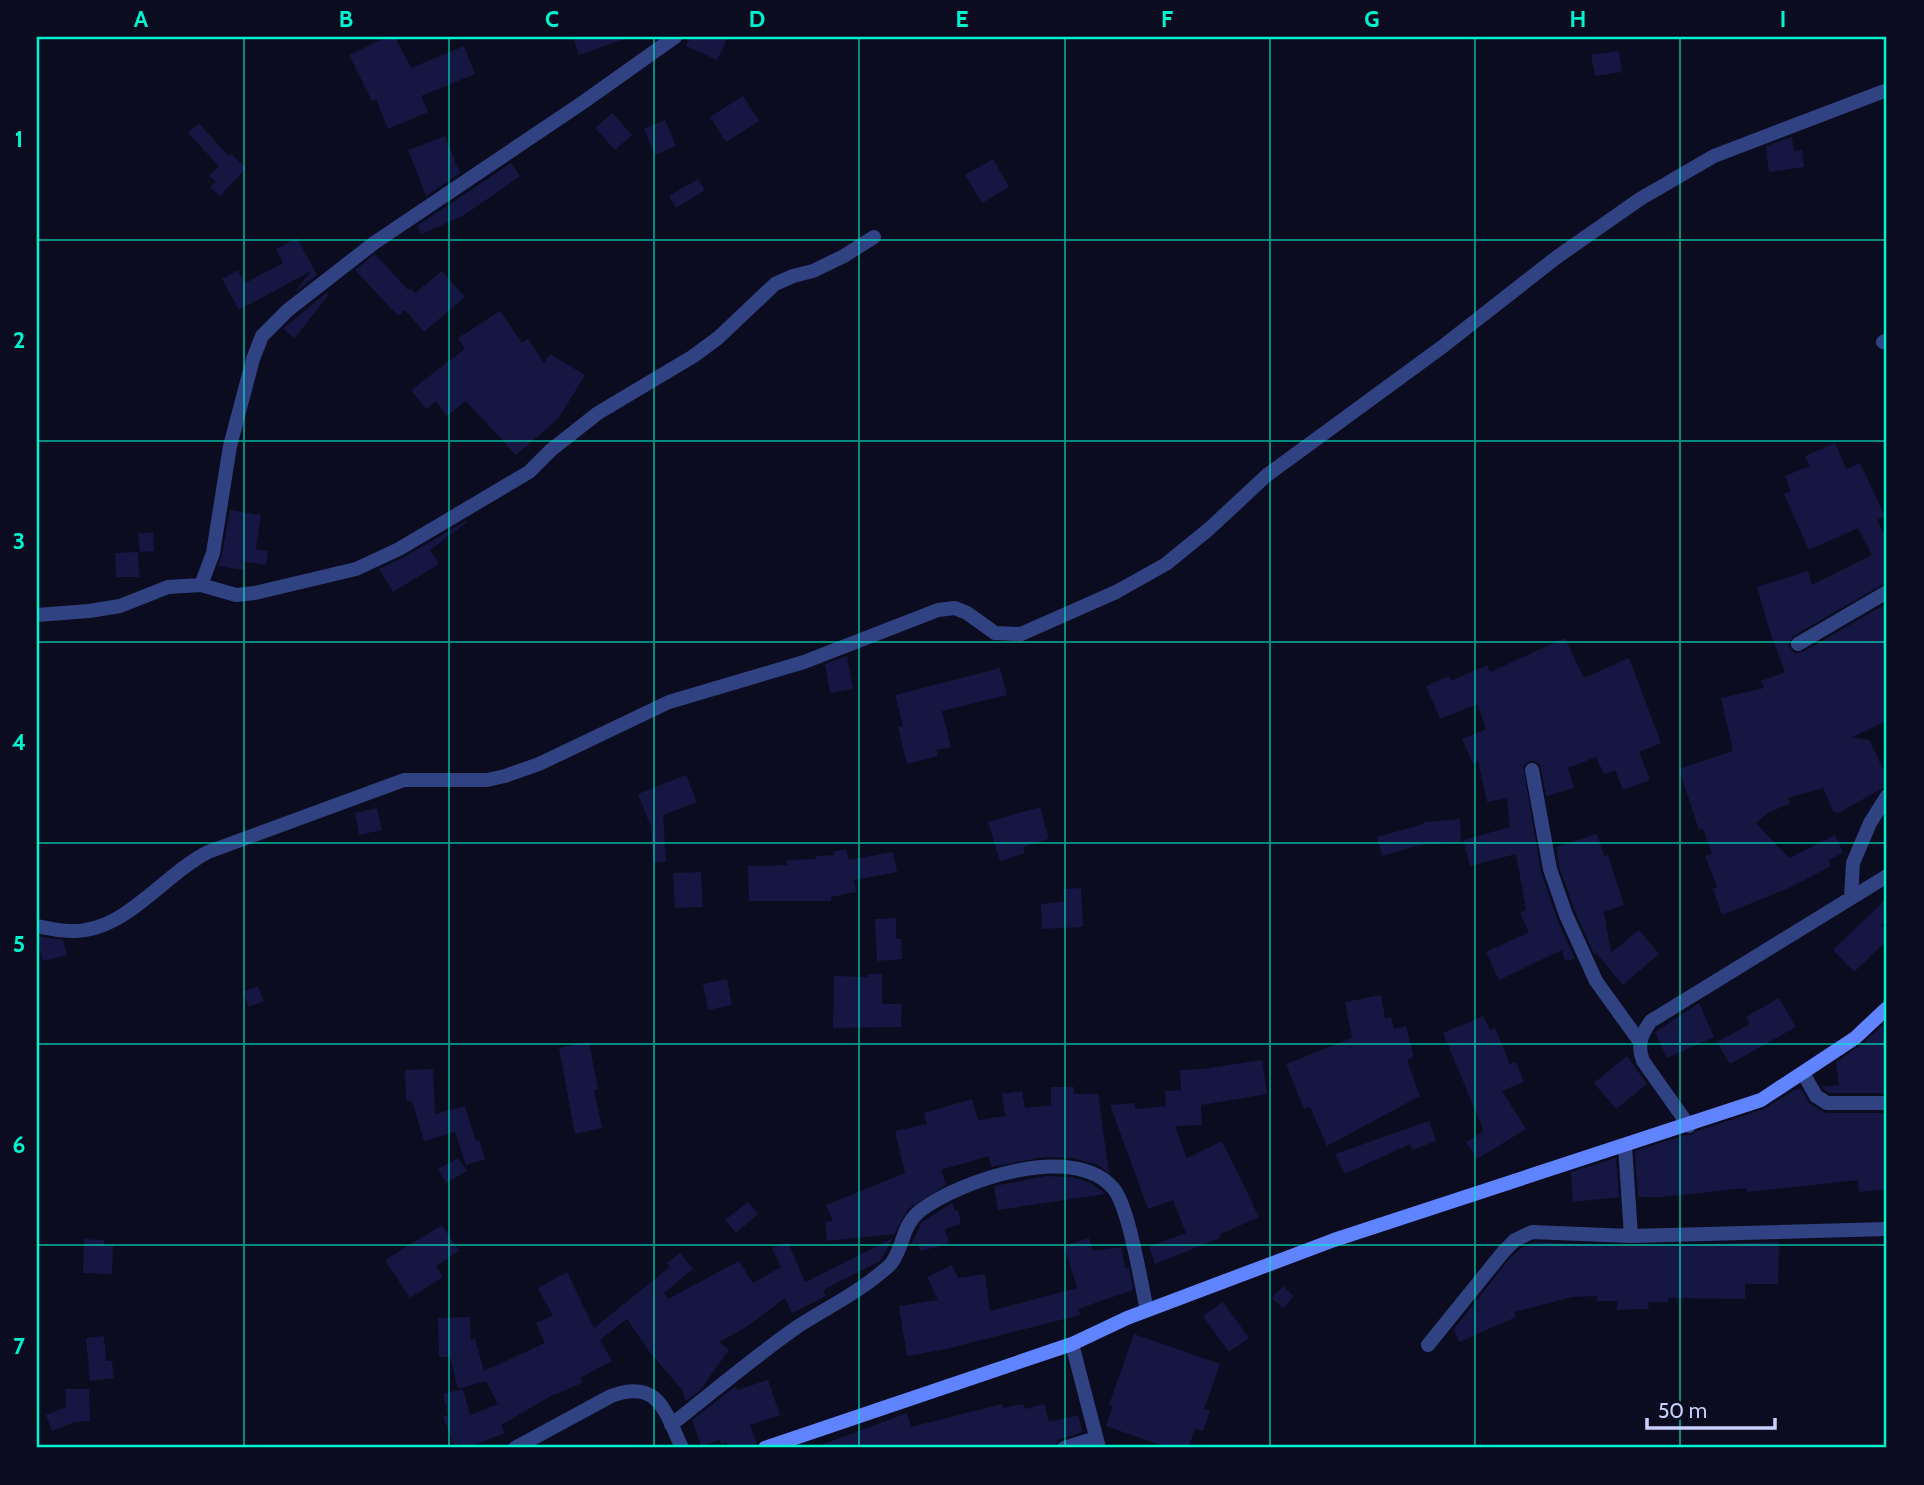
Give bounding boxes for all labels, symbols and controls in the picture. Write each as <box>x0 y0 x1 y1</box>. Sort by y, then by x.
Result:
text: A <box>134 5 149 33</box>
text: B <box>339 5 353 33</box>
text: C <box>545 5 559 33</box>
text: D <box>749 5 765 33</box>
text: E <box>955 5 969 33</box>
text: F <box>1161 5 1173 33</box>
text: G <box>1364 5 1380 33</box>
text: H <box>1570 5 1586 33</box>
text: I <box>1780 5 1786 33</box>
text: 1 <box>15 125 23 153</box>
text: 2 <box>13 326 25 354</box>
text: 3 <box>13 527 25 555</box>
text: 4 <box>12 728 26 756</box>
text: 5 <box>13 930 25 958</box>
text: 6 <box>13 1131 25 1159</box>
text: 7 <box>13 1332 25 1360</box>
scale bar <box>1647 1387 1775 1431</box>
text: 50 m <box>1658 1398 1707 1423</box>

